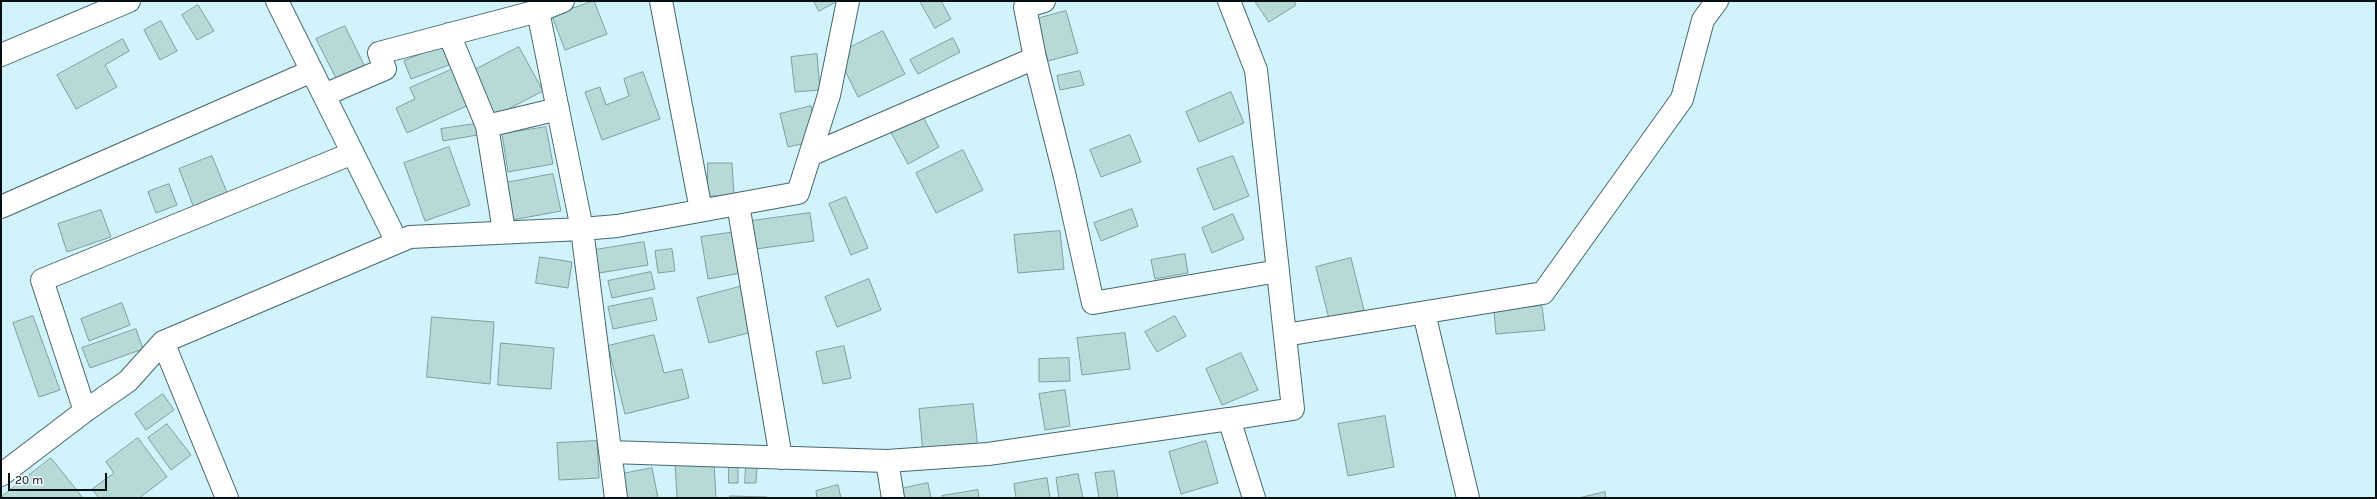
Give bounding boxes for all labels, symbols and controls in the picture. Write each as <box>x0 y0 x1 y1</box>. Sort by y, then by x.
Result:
scale bar <box>10 465 109 491</box>
text: 20 m <box>15 473 43 487</box>

